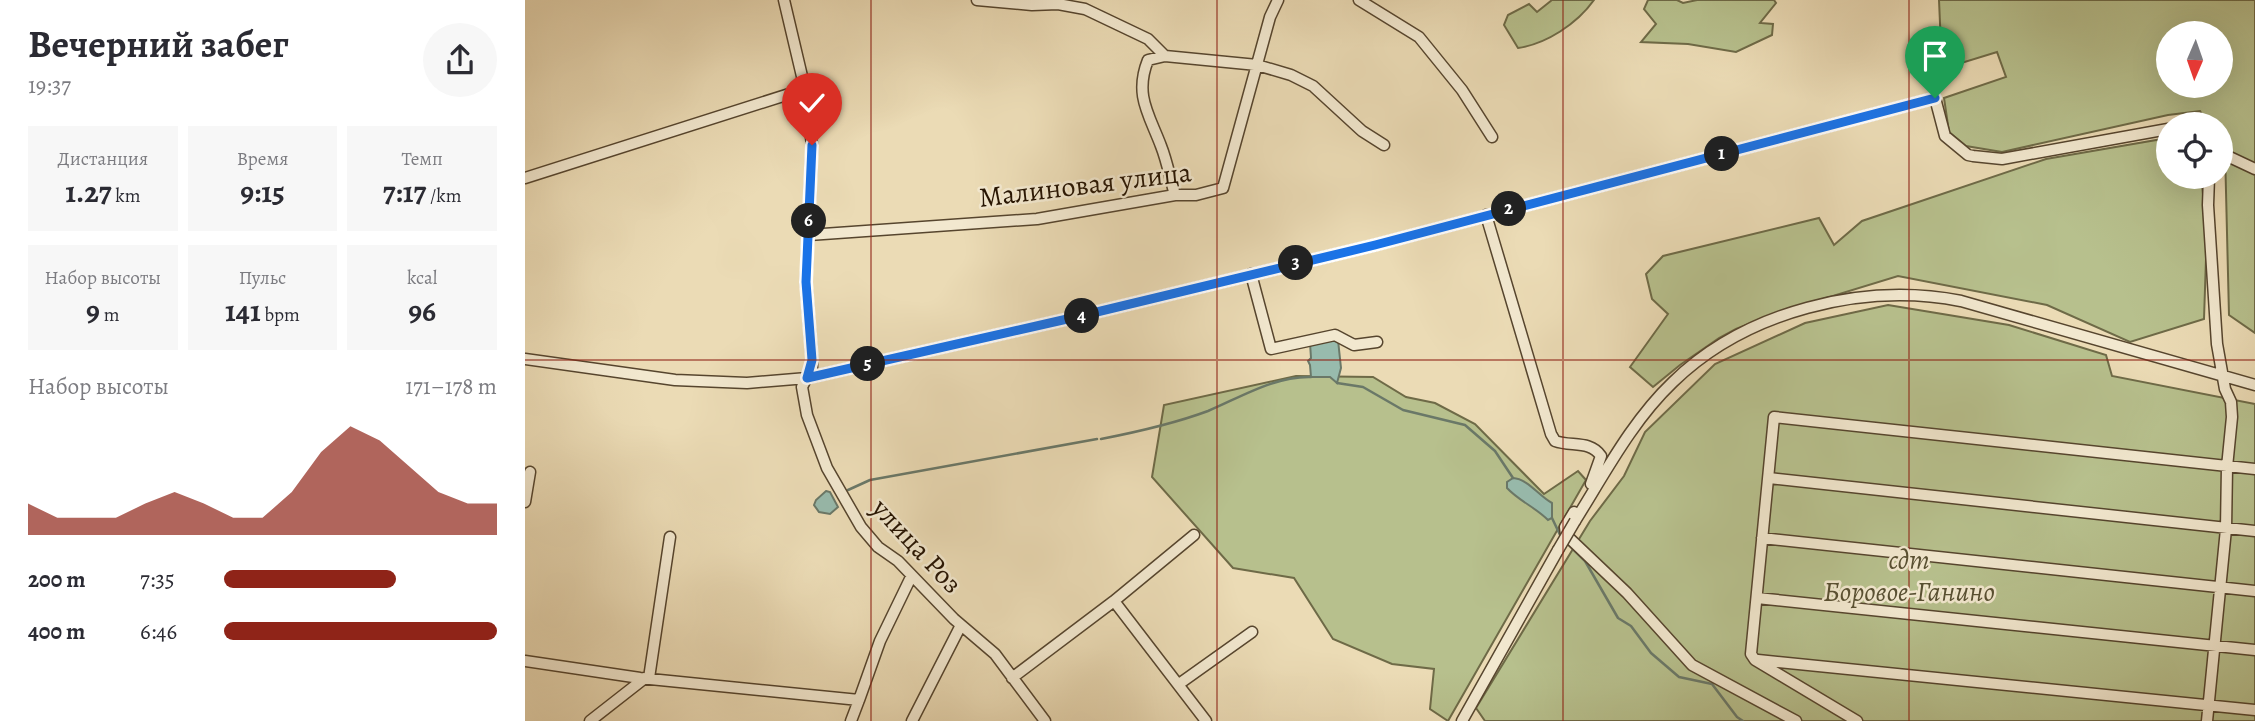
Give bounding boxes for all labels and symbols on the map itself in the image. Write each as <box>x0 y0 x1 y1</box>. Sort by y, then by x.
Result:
north arrow <box>2156 21 2233 98</box>
pin <box>1905 26 1965 98</box>
pin <box>782 73 842 145</box>
pin: 1 <box>1705 136 1739 172</box>
street label: Малиновая улица <box>977 153 1194 217</box>
pin: 2 <box>1492 192 1527 227</box>
pin: 6 <box>791 204 827 238</box>
pin: 3 <box>1279 246 1313 280</box>
pin: 4 <box>1065 298 1099 334</box>
pin: 5 <box>851 346 885 382</box>
street label: улица Роз <box>862 489 971 602</box>
park label: сдт Боровое-Ганино <box>1823 541 1995 611</box>

